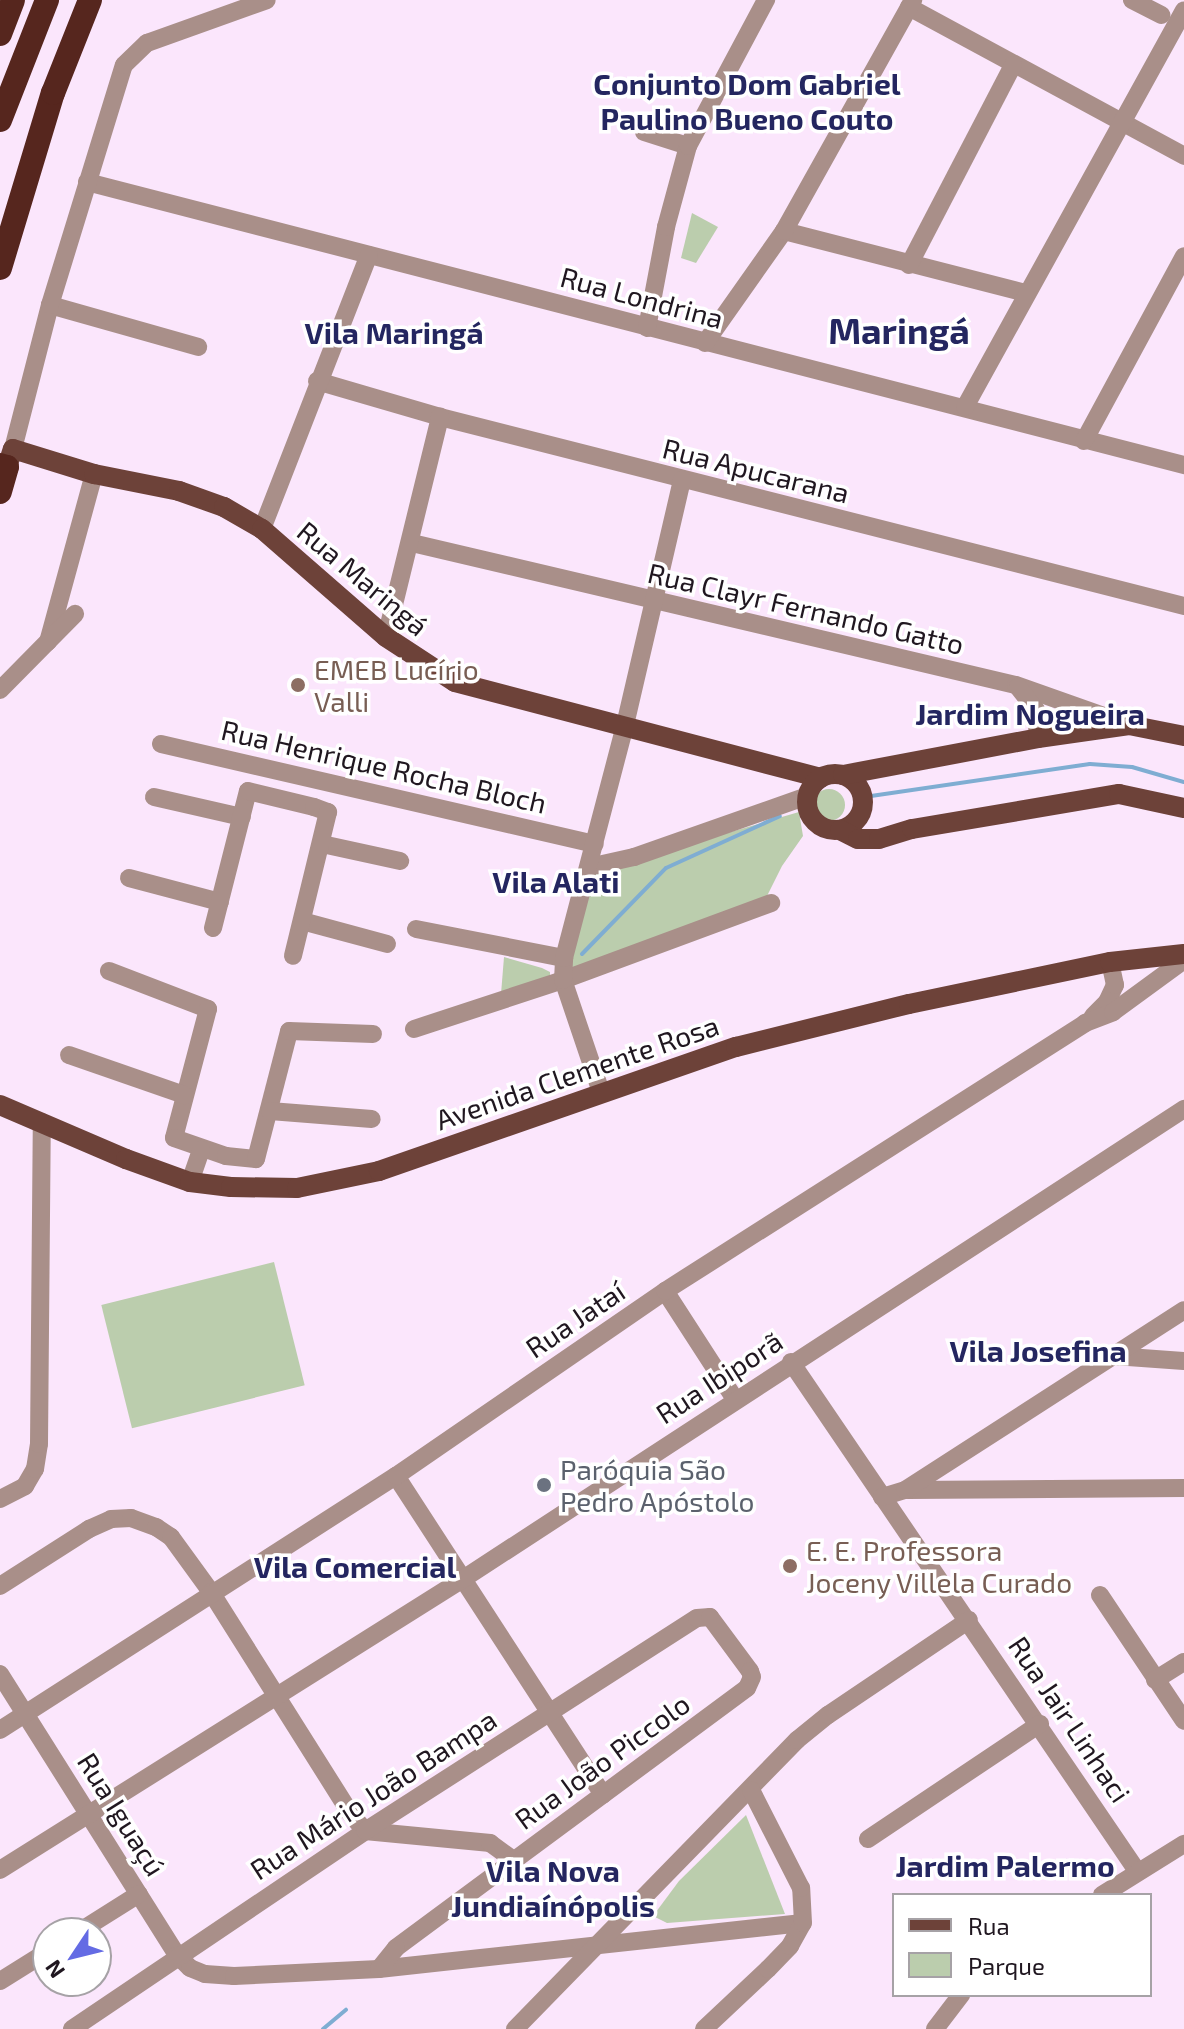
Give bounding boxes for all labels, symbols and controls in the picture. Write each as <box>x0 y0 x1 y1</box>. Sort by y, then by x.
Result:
district label: Conjunto Dom Gabriel Paulino Bueno Couto <box>593 65 901 136</box>
street label: Rua Londrina <box>557 259 727 335</box>
district label: Maringá <box>828 308 970 352</box>
district label: Vila Maringá <box>305 314 483 350</box>
street label: Rua Apucarana <box>659 430 853 510</box>
street label: Rua Maringá <box>291 514 435 642</box>
street label: Rua Clayr Fernando Gatto <box>644 555 968 661</box>
place label: EMEB Lucírio Valli <box>314 652 479 718</box>
marker: EMEB Lucírio Valli <box>289 676 307 694</box>
district label: Jardim Nogueira <box>915 695 1145 731</box>
street label: Rua Henrique Rocha Bloch <box>218 712 550 820</box>
district label: Vila Alati <box>492 863 620 899</box>
street label: Avenida Clemente Rosa <box>431 1008 723 1136</box>
street label: Rua Jataí <box>519 1274 631 1364</box>
street label: Rua Ibiporã <box>650 1324 788 1430</box>
district label: Vila Josefina <box>949 1332 1127 1368</box>
place label: Paróquia São Pedro Apóstolo <box>560 1452 755 1518</box>
marker: Paróquia São Pedro Apóstolo <box>535 1476 553 1494</box>
place label: E. E. Professora Joceny Villela Curado <box>806 1533 1073 1599</box>
district label: Vila Comercial <box>254 1548 456 1584</box>
marker: E. E. Professora Joceny Villela Curado <box>781 1557 799 1575</box>
street label: Rua Jair Linhaci <box>1002 1629 1138 1809</box>
street label: Rua João Piccolo <box>508 1686 696 1836</box>
street label: Rua Mário João Bampa <box>244 1702 502 1886</box>
street label: Rua Iguaçú <box>71 1746 173 1882</box>
district label: Jardim Palermo <box>895 1847 1115 1883</box>
district label: Vila Nova Jundiaínópolis <box>451 1852 655 1922</box>
legend <box>892 1893 1152 1997</box>
text: Rua <box>968 1911 1010 1940</box>
north arrow <box>32 1917 112 1997</box>
text: Parque <box>968 1951 1045 1980</box>
text: N <box>39 1956 69 1984</box>

